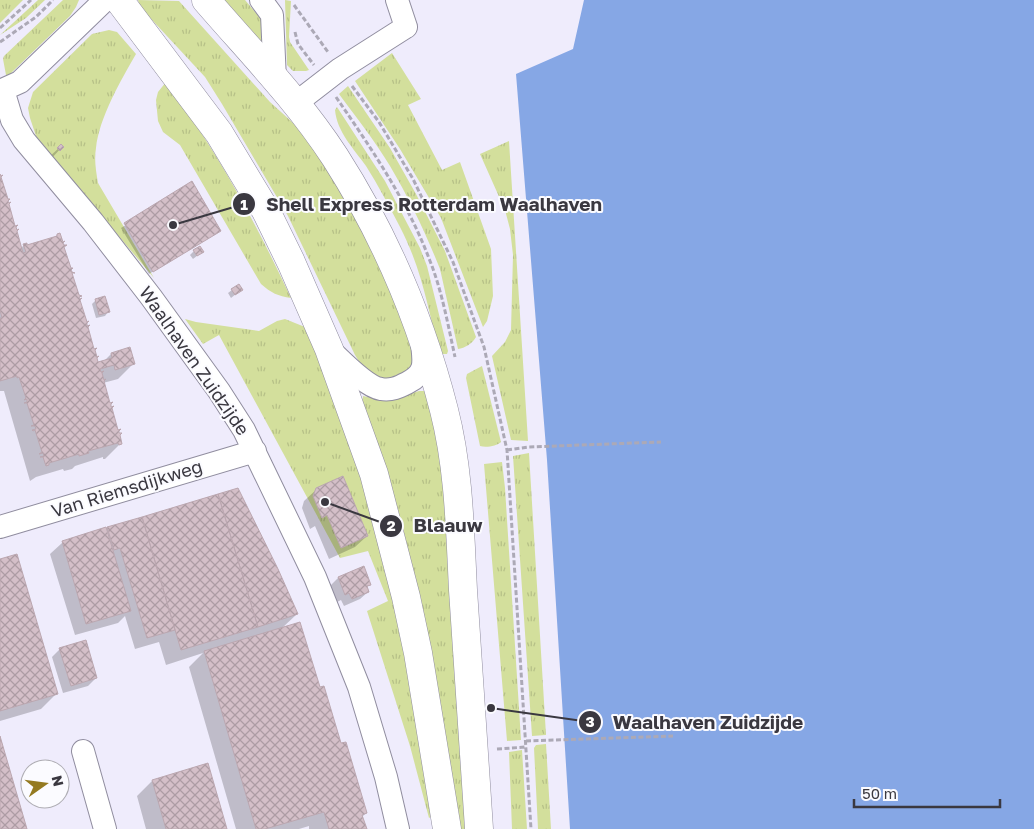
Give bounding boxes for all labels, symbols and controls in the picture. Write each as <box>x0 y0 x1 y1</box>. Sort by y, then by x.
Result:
callout: Shell Express Rotterdam Waalhaven <box>231 187 612 221</box>
text: Shell Express Rotterdam Waalhaven <box>266 192 602 215</box>
text: 1 <box>240 195 248 213</box>
street label: Waalhaven Zuidzijde <box>135 282 255 439</box>
street label: Van Riemsdijkweg <box>49 455 205 521</box>
callout: Blaauw <box>379 509 493 543</box>
text: Blaauw <box>414 513 483 536</box>
text: 2 <box>386 516 396 534</box>
callout: Waalhaven Zuidzijde <box>578 705 813 739</box>
text: Waalhaven Zuidzijde <box>613 710 803 733</box>
text: 3 <box>585 712 595 730</box>
north arrow <box>20 759 70 809</box>
text: N <box>49 774 68 788</box>
scale bar <box>854 776 1000 808</box>
text: 50 m <box>862 784 897 802</box>

